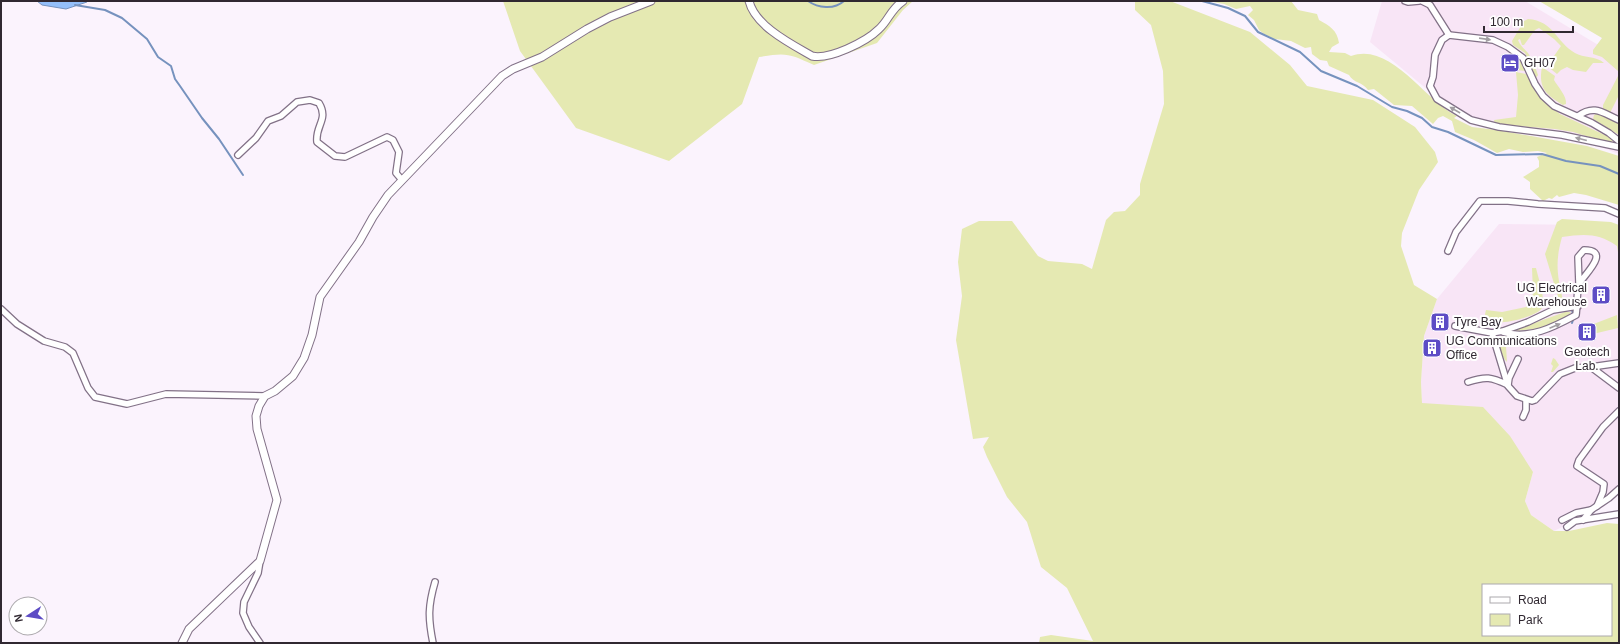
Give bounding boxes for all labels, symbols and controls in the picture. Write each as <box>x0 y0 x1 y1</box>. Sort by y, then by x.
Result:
scale bar <box>1484 8 1573 34</box>
text: 100 m <box>1490 15 1523 29</box>
one-way arrow <box>1479 36 1491 42</box>
hotel icon: GH07 <box>1499 52 1521 74</box>
place label: GH07 <box>1524 56 1556 70</box>
one-way arrow <box>1449 107 1461 114</box>
one-way arrow <box>1574 136 1587 142</box>
place label: UG Electrical Warehouse <box>1517 281 1587 309</box>
building icon: UG Electrical Warehouse <box>1590 284 1612 306</box>
building icon: Tyre Bay <box>1429 311 1451 333</box>
place label: Tyre Bay <box>1454 315 1501 329</box>
building icon: Geotech Lab. <box>1576 321 1598 343</box>
one-way arrow <box>1549 323 1561 329</box>
place label: UG Communications Office <box>1446 334 1557 362</box>
building icon: UG Communications Office <box>1421 337 1443 359</box>
place label: Geotech Lab. <box>1564 345 1610 373</box>
legend <box>1482 584 1612 636</box>
text: Road <box>1518 593 1547 607</box>
north arrow <box>8 596 48 636</box>
text: N <box>12 613 25 623</box>
text: Park <box>1518 613 1544 627</box>

